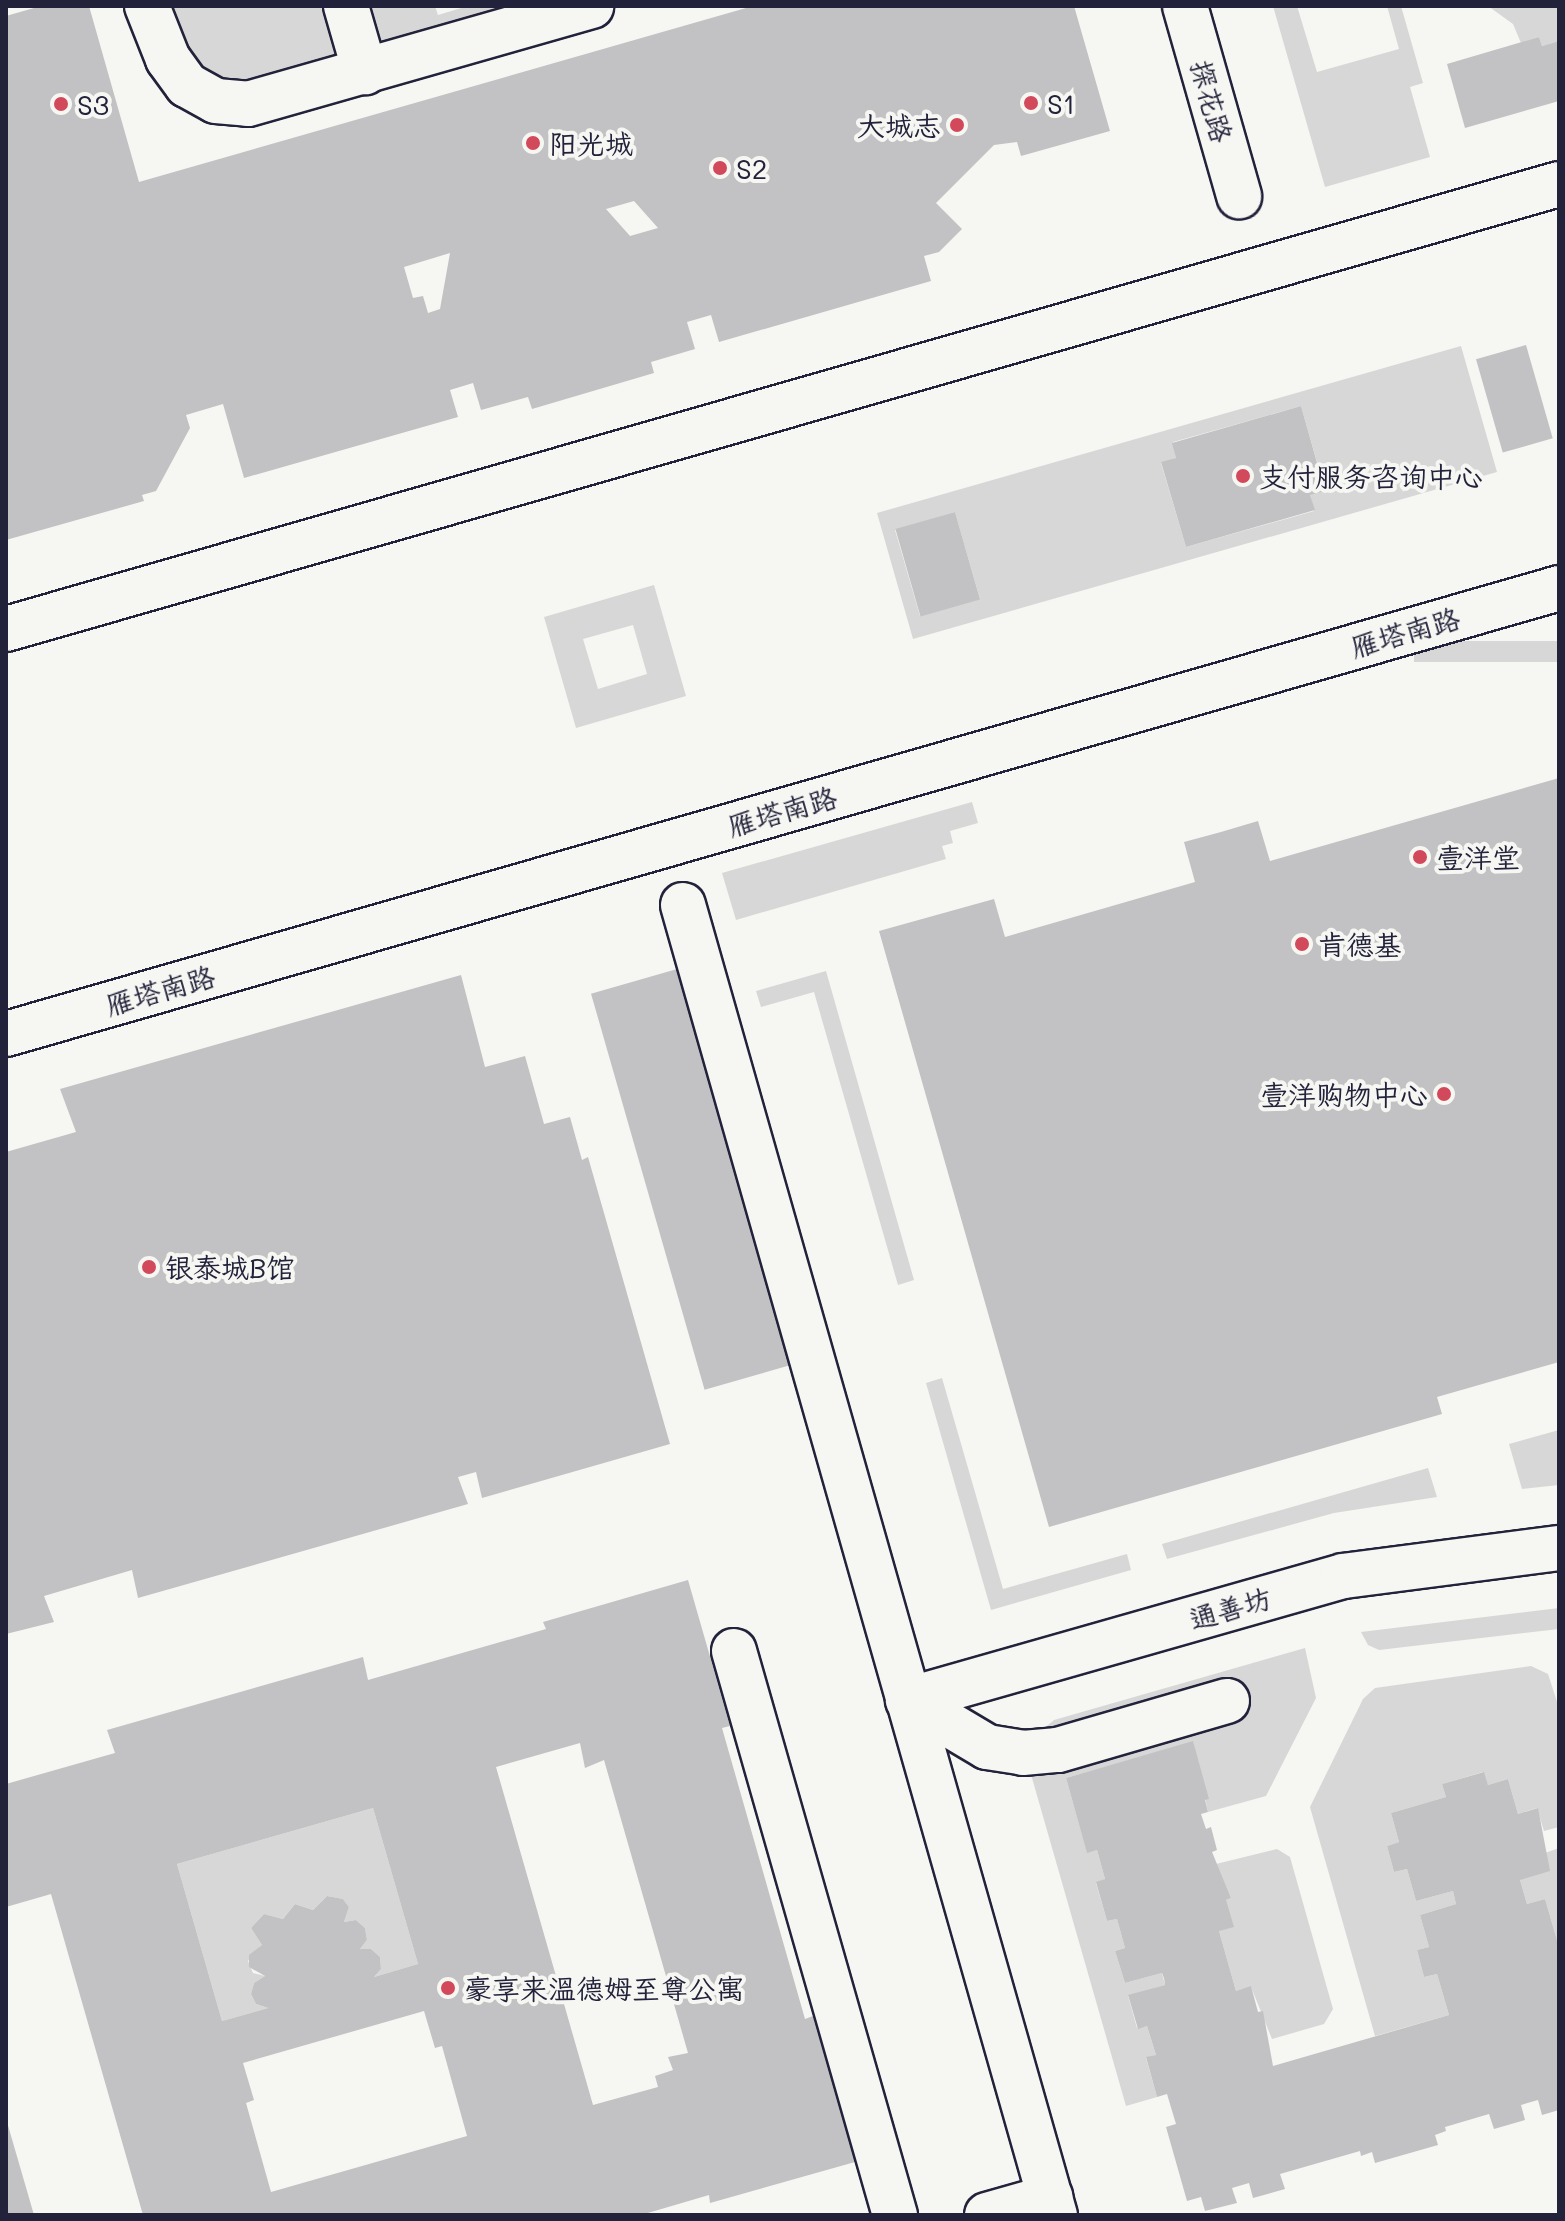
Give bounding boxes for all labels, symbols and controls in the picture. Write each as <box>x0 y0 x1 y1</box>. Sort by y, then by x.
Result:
street label: 探花路 <box>1184 56 1240 146</box>
place label: S1 <box>1047 86 1075 120</box>
place label: S3 <box>77 87 109 121</box>
marker: S1 <box>1022 94 1040 112</box>
marker: S3 <box>52 95 70 113</box>
place label: 大城志 <box>857 108 941 142</box>
marker: 大城志 <box>948 116 966 134</box>
place label: 阳光城 <box>549 126 633 160</box>
marker: 阳光城 <box>524 134 542 152</box>
place label: S2 <box>736 151 767 185</box>
marker: S2 <box>711 159 729 177</box>
place label: 支付服务咨询中心 <box>1259 459 1483 493</box>
marker: 支付服务咨询中心 <box>1234 467 1252 485</box>
street label: 雁塔南路 <box>1347 600 1463 664</box>
street label: 雁塔南路 <box>724 779 840 843</box>
place label: 壹洋堂 <box>1436 840 1520 874</box>
marker: 壹洋堂 <box>1411 848 1429 866</box>
place label: 肯德基 <box>1318 927 1402 961</box>
marker: 肯德基 <box>1293 935 1311 953</box>
street label: 雁塔南路 <box>102 958 218 1022</box>
place label: 壹洋购物中心 <box>1260 1077 1428 1111</box>
marker: 壹洋购物中心 <box>1435 1085 1453 1103</box>
place label: 银泰城B馆 <box>165 1250 294 1284</box>
marker: 银泰城B馆 <box>140 1258 158 1276</box>
street label: 通善坊 <box>1185 1580 1275 1636</box>
place label: 豪享来温德姆至尊公寓 <box>464 1971 744 2005</box>
marker: 豪享来温德姆至尊公寓 <box>439 1979 457 1997</box>

